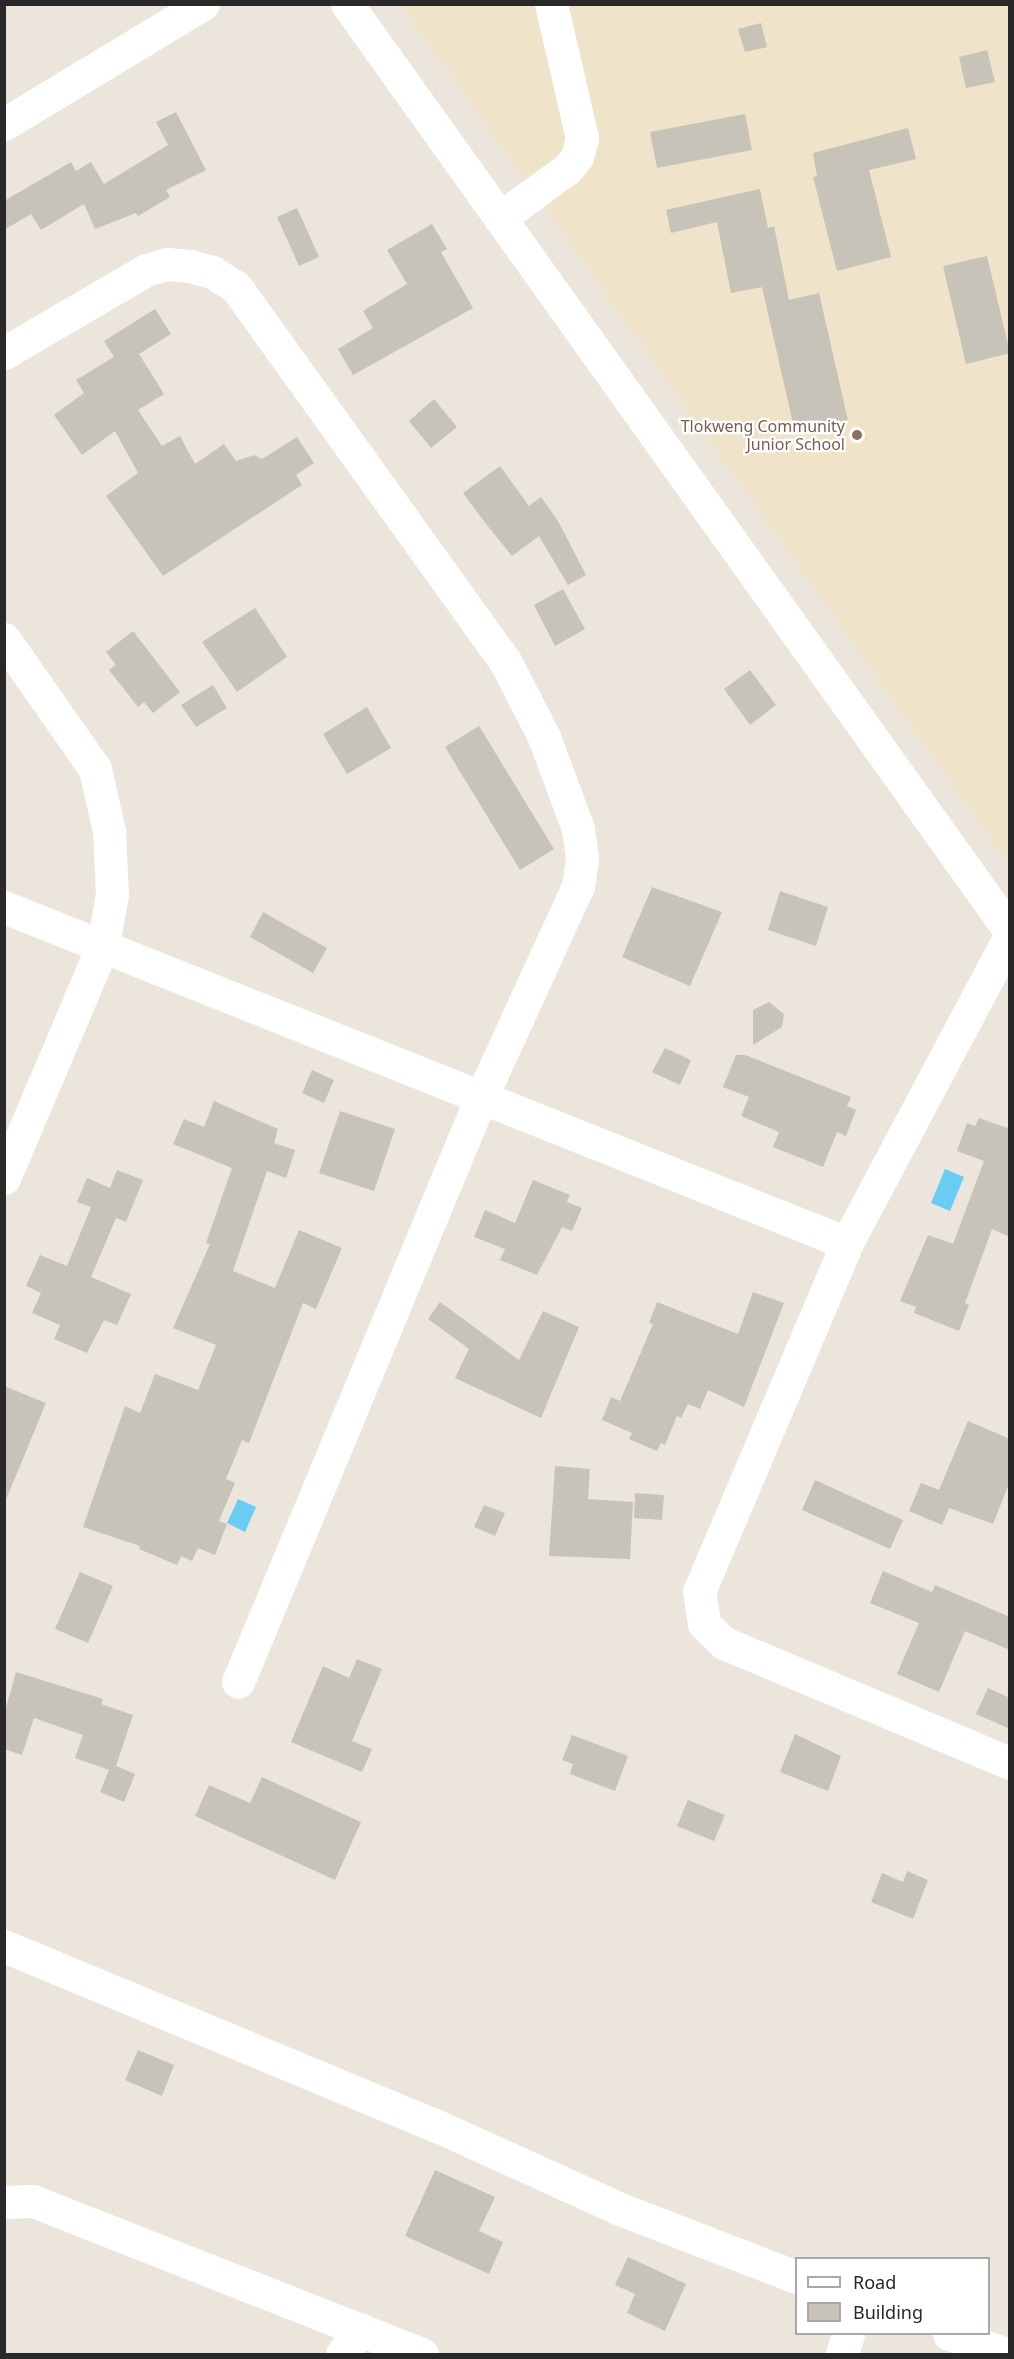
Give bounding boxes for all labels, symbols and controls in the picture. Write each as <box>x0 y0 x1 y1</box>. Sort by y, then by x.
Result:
place label: Tlokweng Community Junior School <box>681 416 845 454</box>
marker: Tlokweng Community Junior School <box>850 428 864 442</box>
legend <box>795 2257 990 2335</box>
text: Road <box>853 2270 896 2294</box>
text: Building <box>853 2300 923 2324</box>

